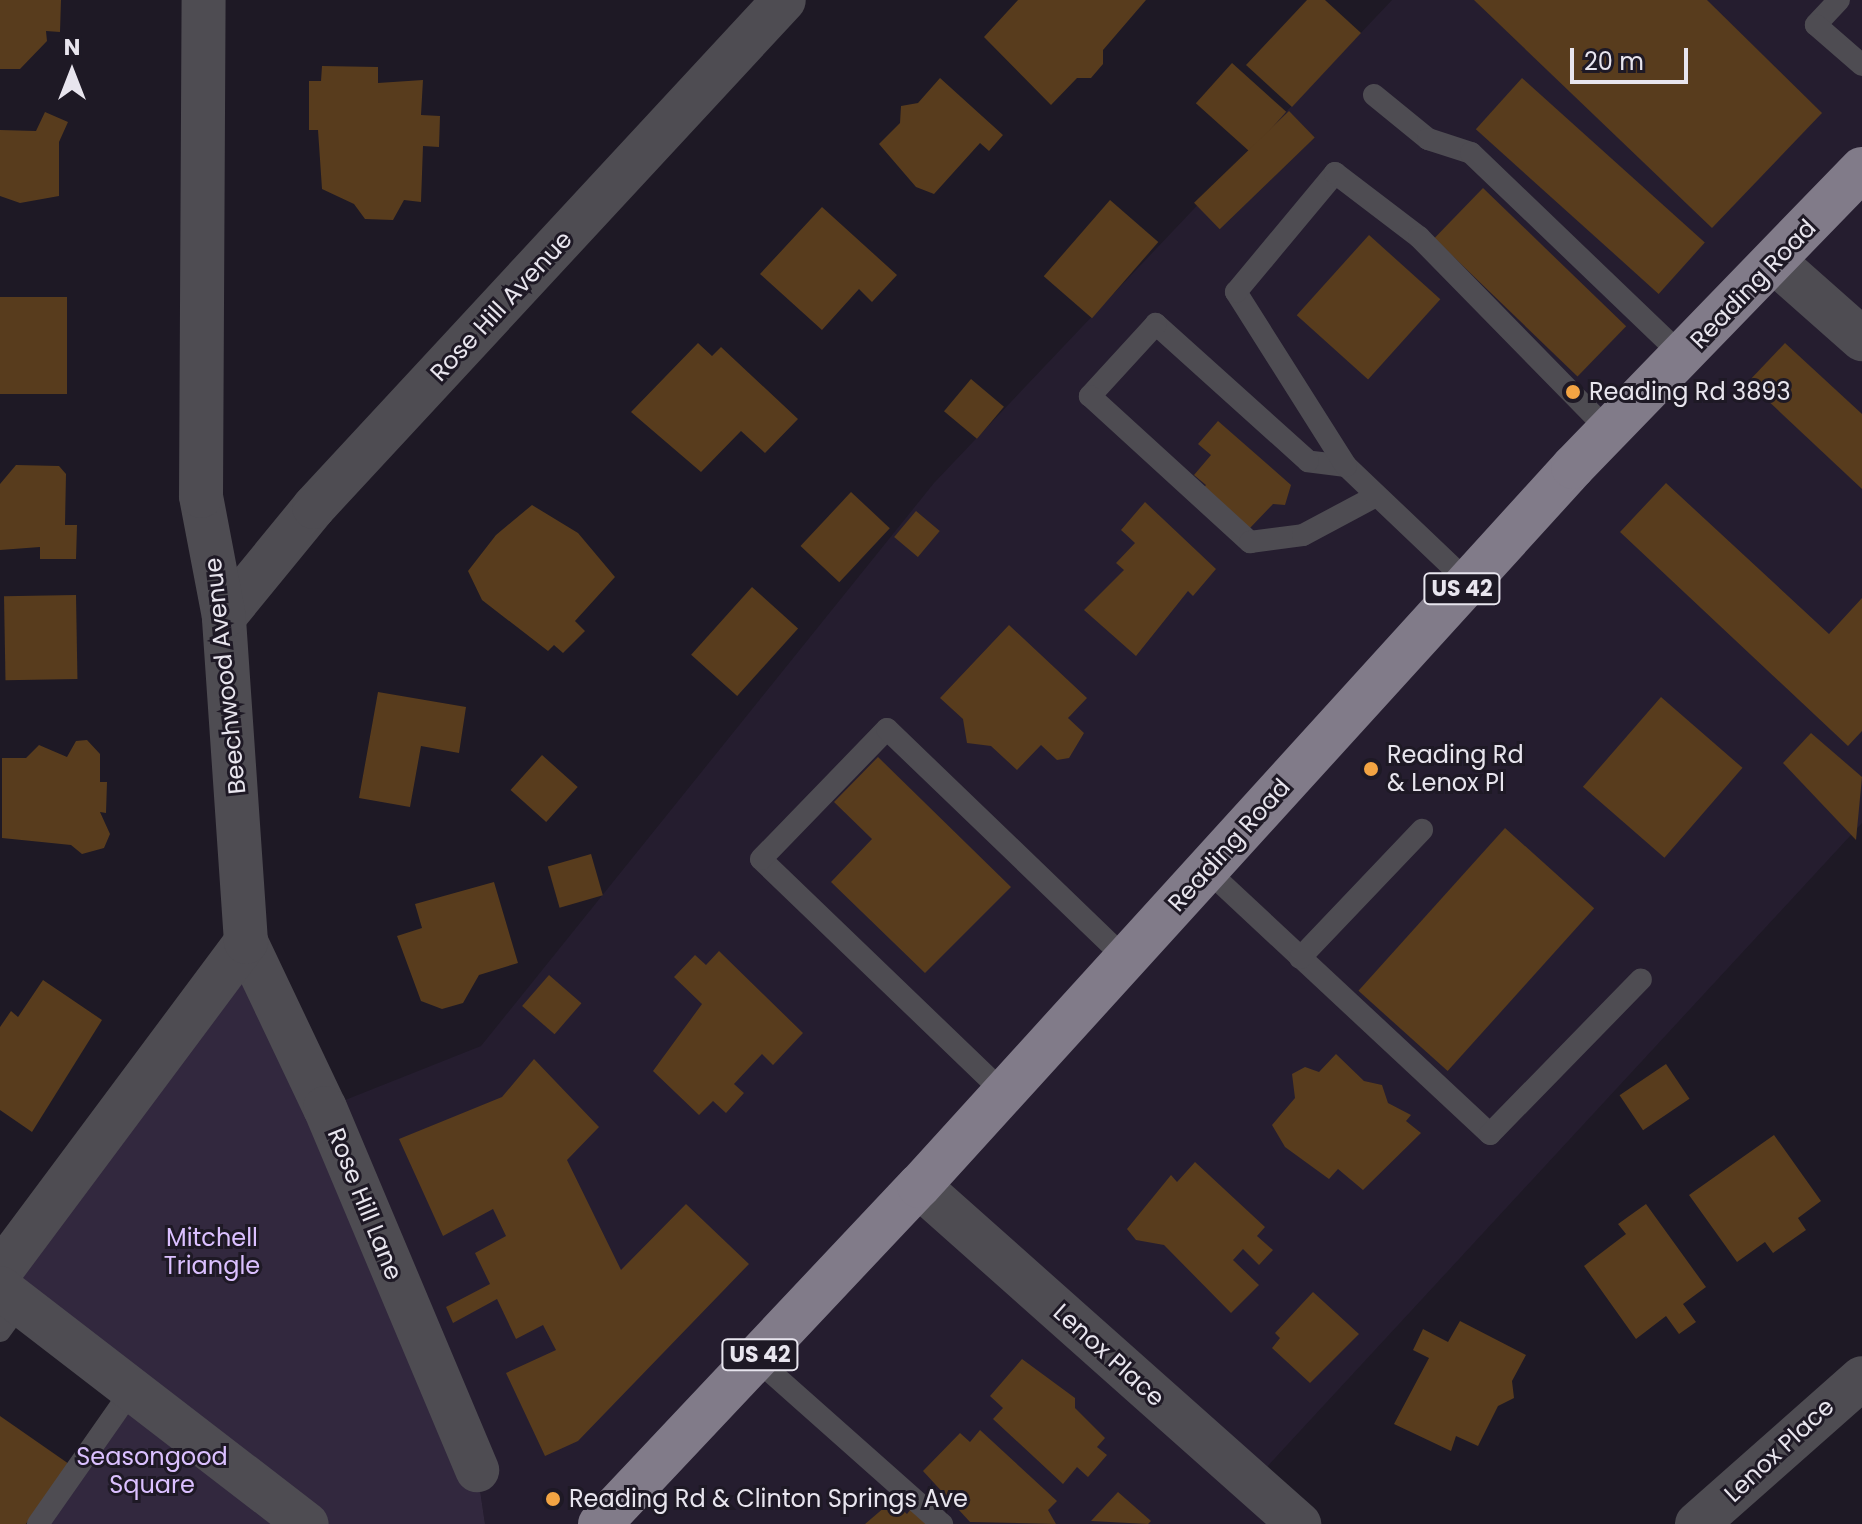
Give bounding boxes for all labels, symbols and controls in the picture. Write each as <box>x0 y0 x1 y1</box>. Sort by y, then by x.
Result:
north arrow <box>32 32 112 112</box>
text: N <box>64 32 80 63</box>
scale bar <box>1574 32 1692 82</box>
text: 20 m <box>1584 45 1644 78</box>
street label: Reading Road <box>1684 213 1822 355</box>
street label: Rose Hill Avenue <box>424 225 578 387</box>
place label: Reading Rd 3893 <box>1589 378 1791 406</box>
marker: Reading Rd 3893 <box>1564 383 1582 401</box>
street label: Beechwood Avenue <box>198 556 252 796</box>
road number: US 42 <box>1422 571 1502 607</box>
place label: Reading Rd & Lenox Pl <box>1387 741 1524 797</box>
marker: Reading Rd & Lenox Pl <box>1362 760 1380 778</box>
street label: Reading Road <box>1162 773 1296 917</box>
street label: Rose Hill Lane <box>321 1124 409 1284</box>
park label: Mitchell Triangle <box>164 1224 260 1280</box>
street label: Lenox Place <box>1048 1298 1170 1412</box>
road number: US 42 <box>720 1337 800 1373</box>
street label: Lenox Place <box>1718 1392 1840 1508</box>
park label: Seasongood Square <box>76 1443 228 1499</box>
place label: Reading Rd & Clinton Springs Ave <box>569 1485 968 1513</box>
marker: Reading Rd & Clinton Springs Ave <box>544 1490 562 1508</box>

